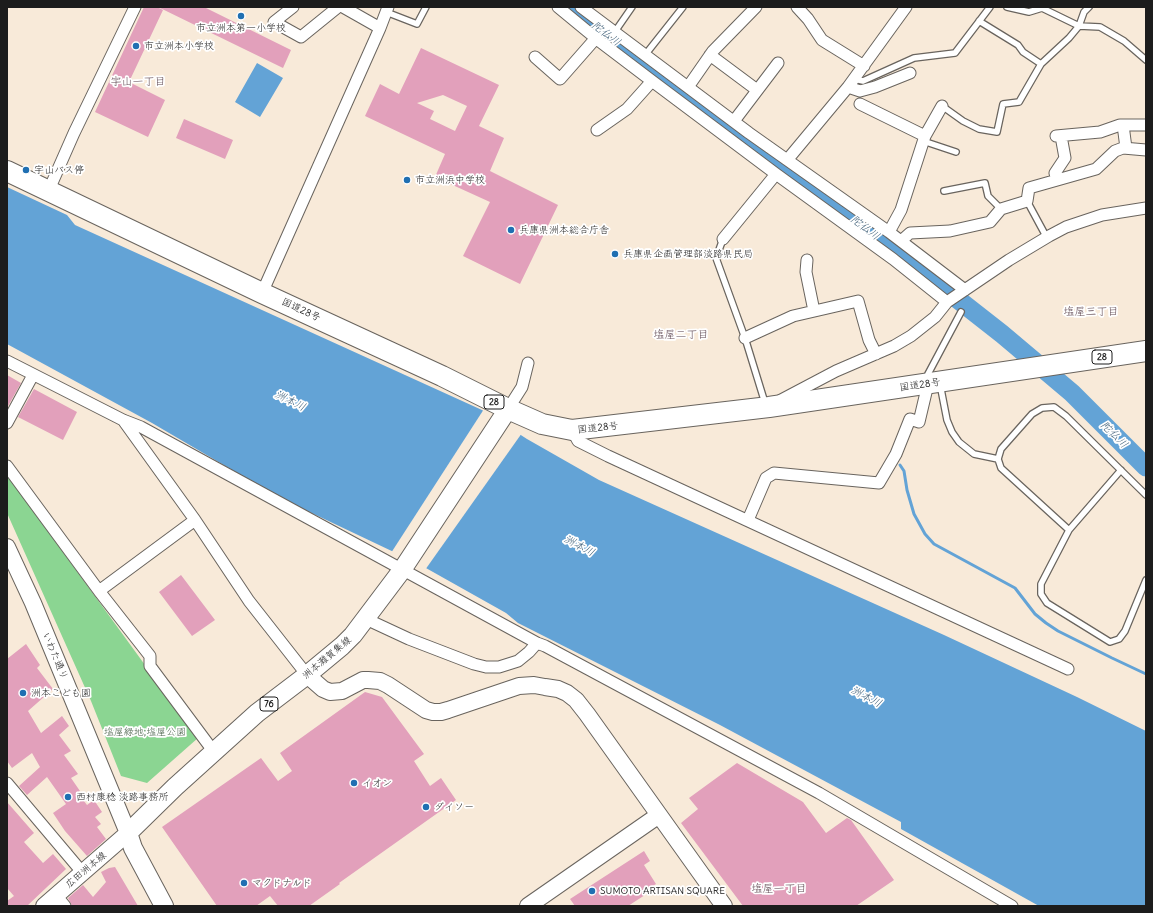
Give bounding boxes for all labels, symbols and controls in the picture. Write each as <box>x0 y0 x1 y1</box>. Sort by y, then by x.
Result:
marker: 市立洲本第一小学校 <box>236 11 246 21</box>
water label: 陀仏川 <box>589 19 623 49</box>
place label: 市立洲本第一小学校 <box>196 22 286 34</box>
place label: 市立洲本小学校 <box>144 40 214 52</box>
marker: 市立洲本小学校 <box>131 41 141 51</box>
district label: 宇山一丁目 <box>111 75 165 89</box>
place label: 宇山バス停 <box>34 164 84 176</box>
marker: 宇山バス停 <box>21 165 31 175</box>
place label: 市立洲浜中学校 <box>415 174 485 186</box>
marker: 市立洲浜中学校 <box>402 175 412 185</box>
water label: 陀仏川 <box>848 213 882 243</box>
place label: 兵庫県洲本総合庁舎 <box>519 224 609 236</box>
marker: 兵庫県洲本総合庁舎 <box>506 225 516 235</box>
place label: 兵庫県企画管理部淡路県民局 <box>623 248 753 260</box>
marker: 兵庫県企画管理部淡路県民局 <box>610 249 620 259</box>
street label: 国道28号 <box>280 296 322 324</box>
district label: 塩屋三丁目 <box>1064 305 1118 319</box>
district label: 塩屋二丁目 <box>654 328 708 342</box>
road number: 28 <box>1092 350 1112 364</box>
street label: 国道28号 <box>899 376 941 394</box>
water label: 洲本川 <box>272 388 308 414</box>
road number: 28 <box>484 395 504 409</box>
water label: 陀仏川 <box>1098 419 1130 451</box>
street label: 国道28号 <box>577 420 619 436</box>
water label: 洲本川 <box>561 532 597 560</box>
street label: いわた通り <box>40 631 70 681</box>
street label: 洲本灘賀集線 <box>300 634 354 682</box>
water label: 洲本川 <box>848 683 884 711</box>
place label: 洲本こども園 <box>31 687 91 699</box>
marker: 洲本こども園 <box>18 688 28 698</box>
road number: 76 <box>260 697 278 711</box>
park label: 塩屋緑地;塩屋公園 <box>104 726 186 738</box>
place label: イオン <box>362 777 392 789</box>
marker: イオン <box>349 778 359 788</box>
place label: 西村康稔 淡路事務所 <box>76 791 168 803</box>
marker: 西村康稔 淡路事務所 <box>63 792 73 802</box>
place label: ダイソー <box>434 801 474 813</box>
marker: ダイソー <box>421 802 431 812</box>
street label: 広田洲本線 <box>63 849 109 891</box>
place label: マクドナルド <box>252 877 312 889</box>
marker: マクドナルド <box>239 878 249 888</box>
district label: 塩屋一丁目 <box>752 882 806 896</box>
place label: SUMOTO ARTISAN SQUARE <box>600 885 725 897</box>
marker: SUMOTO ARTISAN SQUARE <box>587 886 597 896</box>

